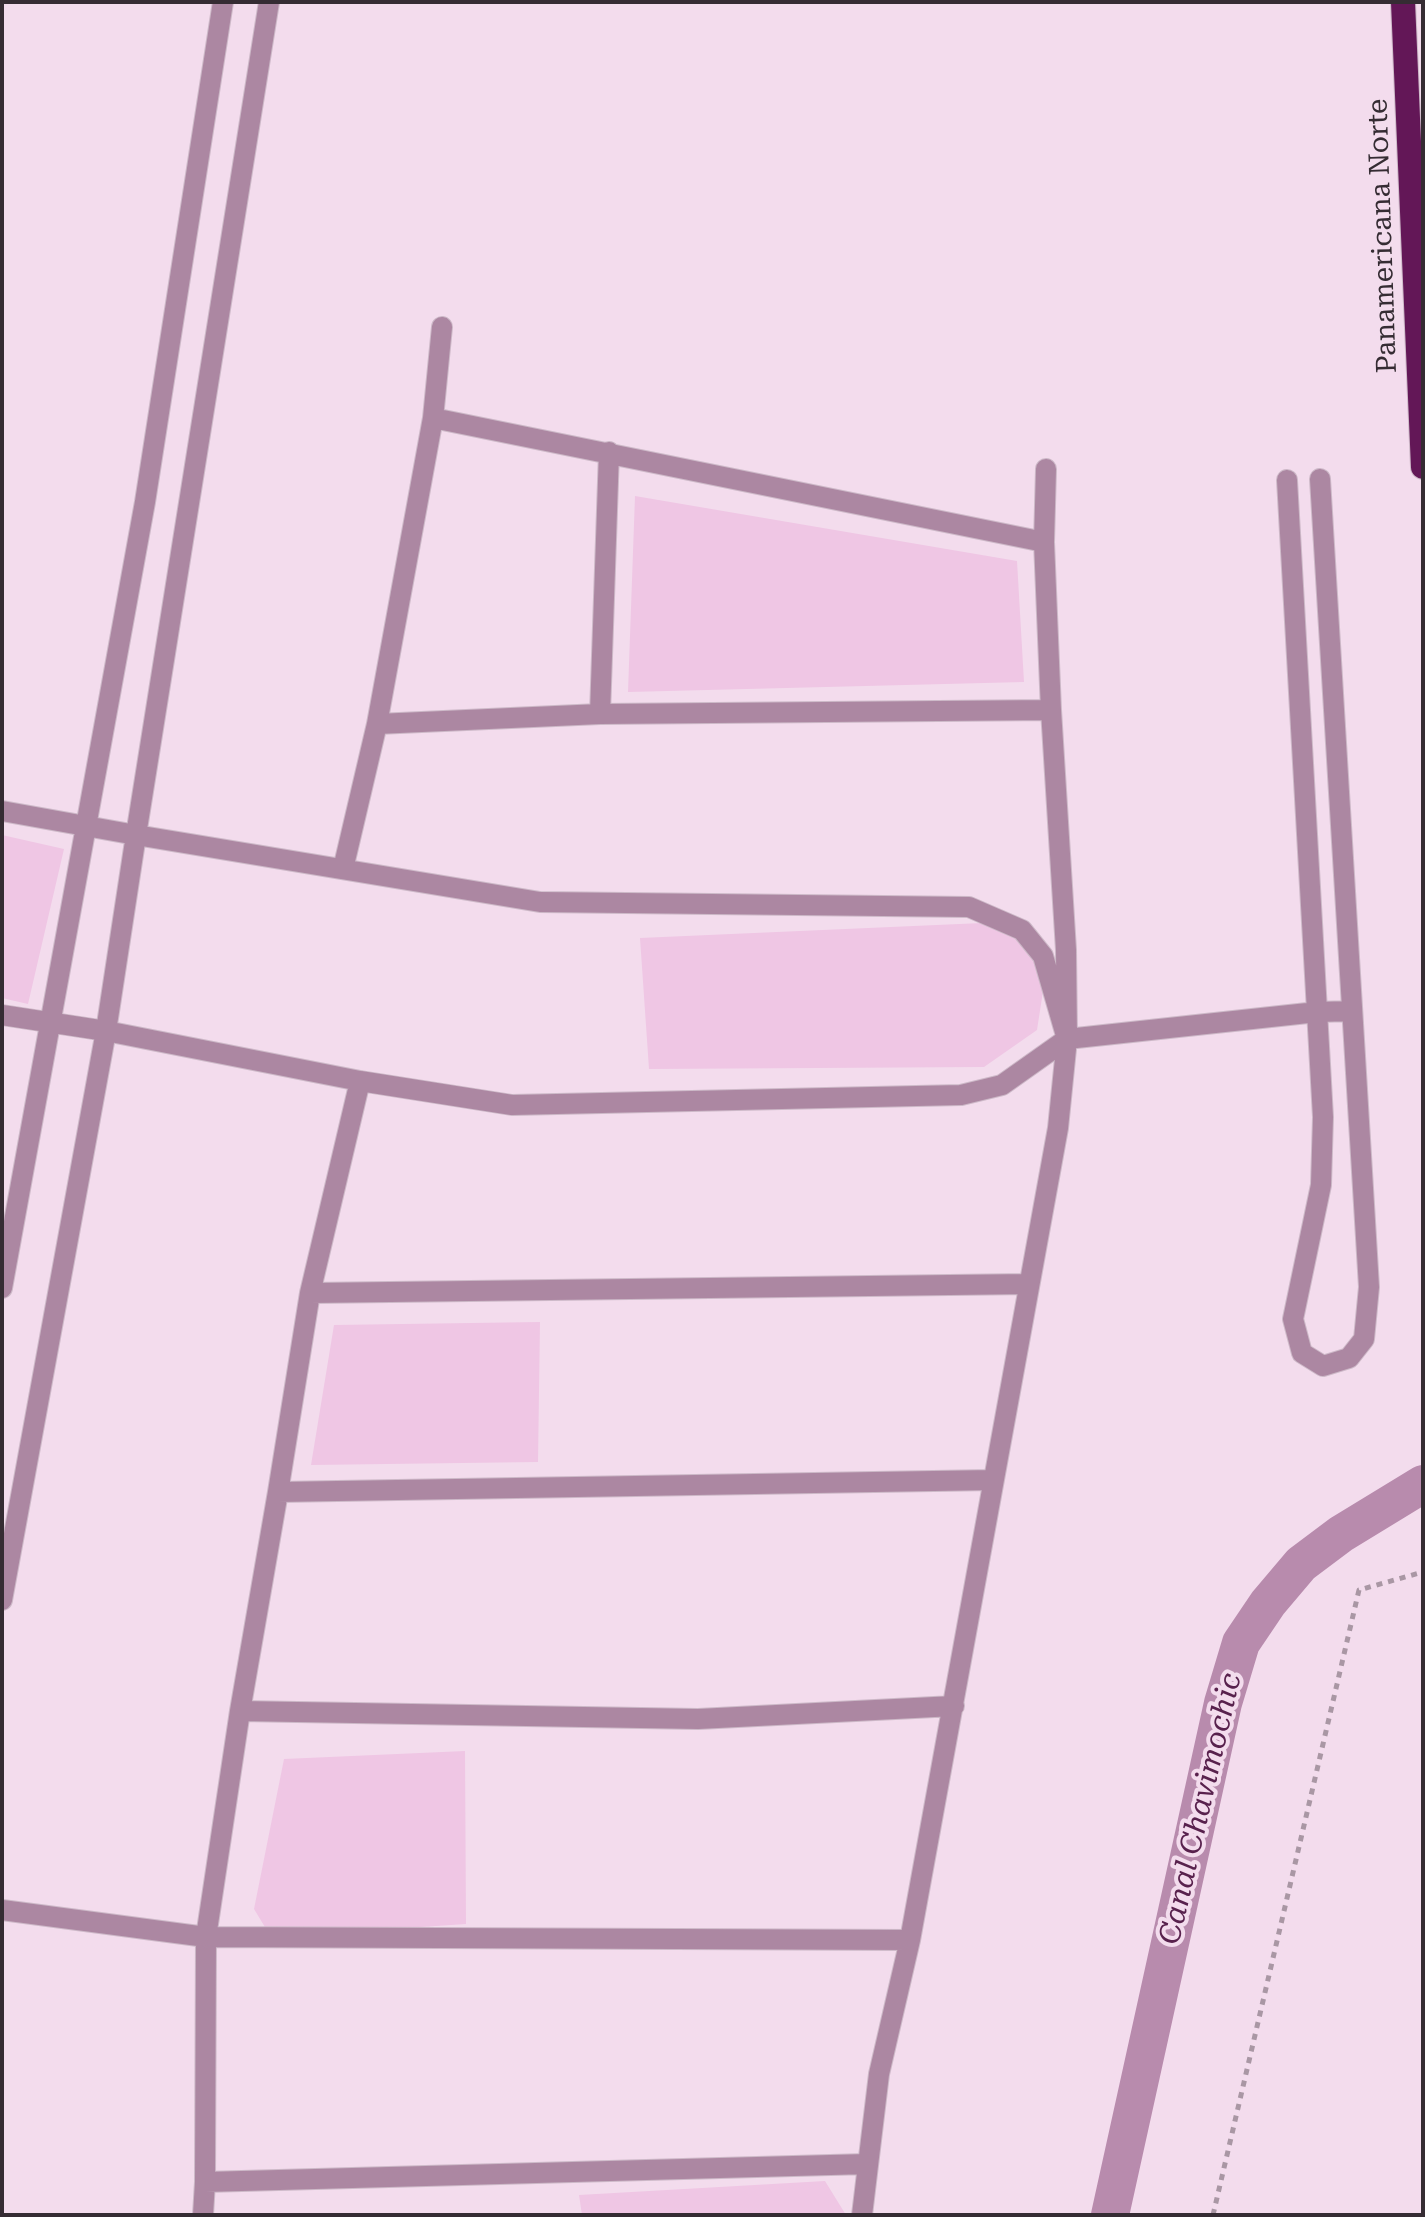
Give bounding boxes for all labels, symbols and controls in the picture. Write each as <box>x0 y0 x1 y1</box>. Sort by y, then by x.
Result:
street label: Panamericana Norte <box>1361 98 1405 374</box>
water label: Canal Chavimochic <box>1152 1670 1250 1948</box>

